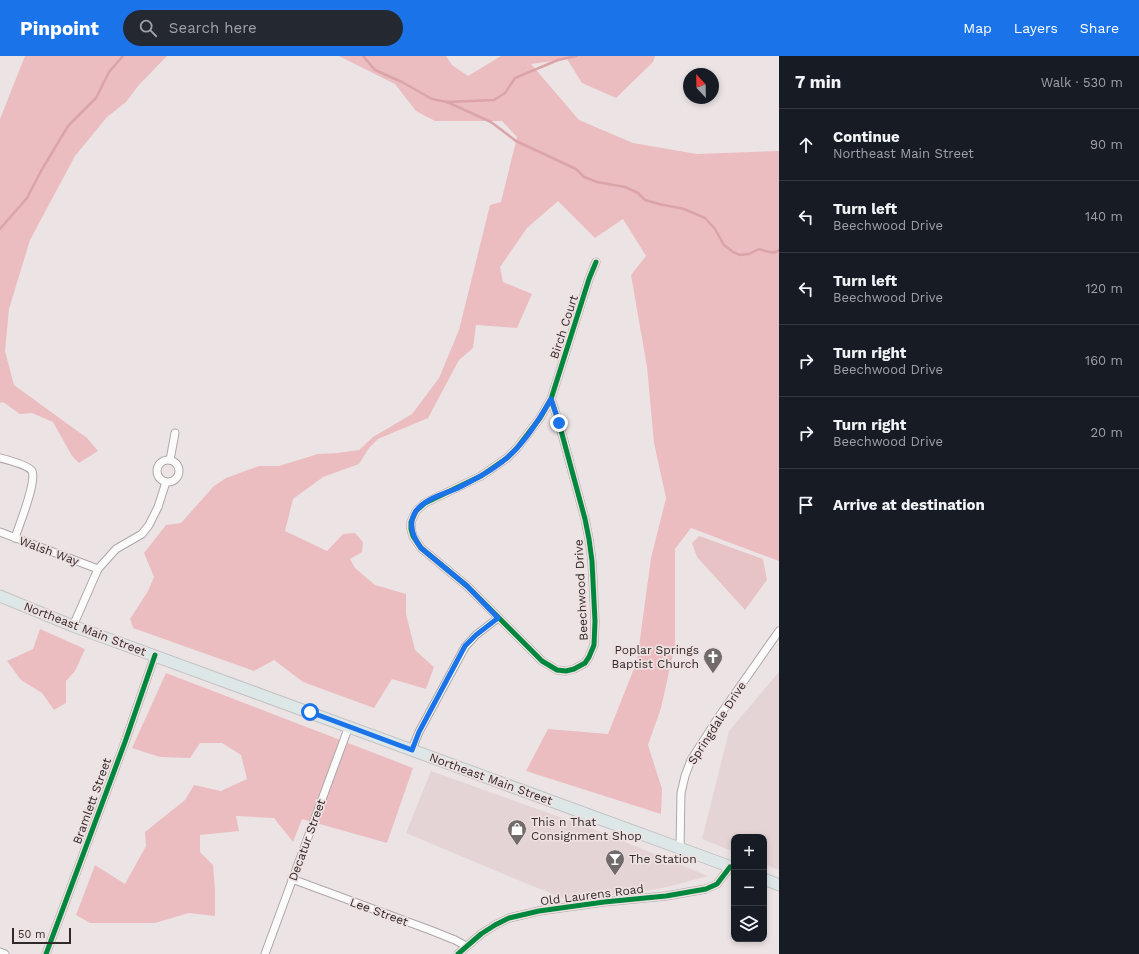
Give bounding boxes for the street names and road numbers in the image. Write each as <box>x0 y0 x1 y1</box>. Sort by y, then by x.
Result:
street label: Birch Court <box>547 293 581 361</box>
street label: Walsh Way <box>17 534 82 569</box>
street label: Beechwood Drive <box>571 539 591 641</box>
street label: Northeast Main Street <box>22 599 148 659</box>
street label: Springdale Drive <box>685 679 749 767</box>
street label: Northeast Main Street <box>428 750 554 808</box>
street label: Bramlett Street <box>70 756 114 846</box>
street label: Decatur Street <box>286 797 328 883</box>
street label: Old Laurens Road <box>539 882 645 908</box>
street label: Lee Street <box>348 895 410 929</box>

